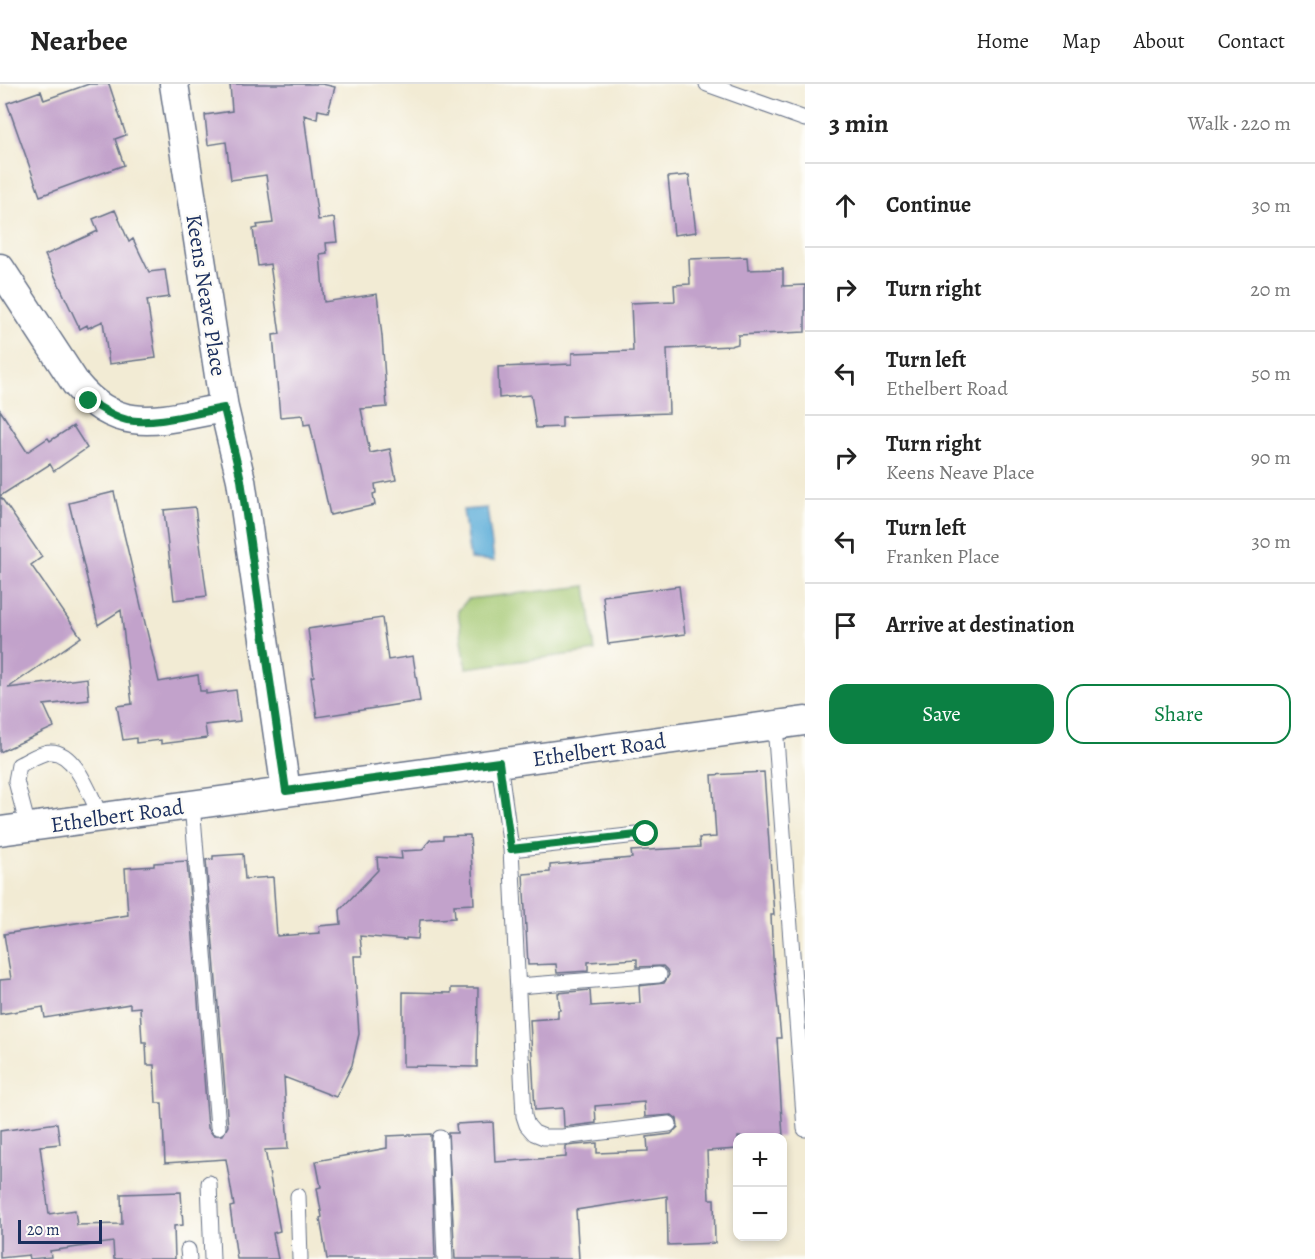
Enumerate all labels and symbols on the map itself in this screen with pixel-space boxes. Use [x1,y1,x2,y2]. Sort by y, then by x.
street label: Keens Neave Place [178,212,234,378]
route end [75,387,101,413]
street label: Ethelbert Road [531,726,668,774]
street label: Ethelbert Road [49,792,186,840]
route start [632,820,658,846]
scale bar [18,1217,102,1244]

